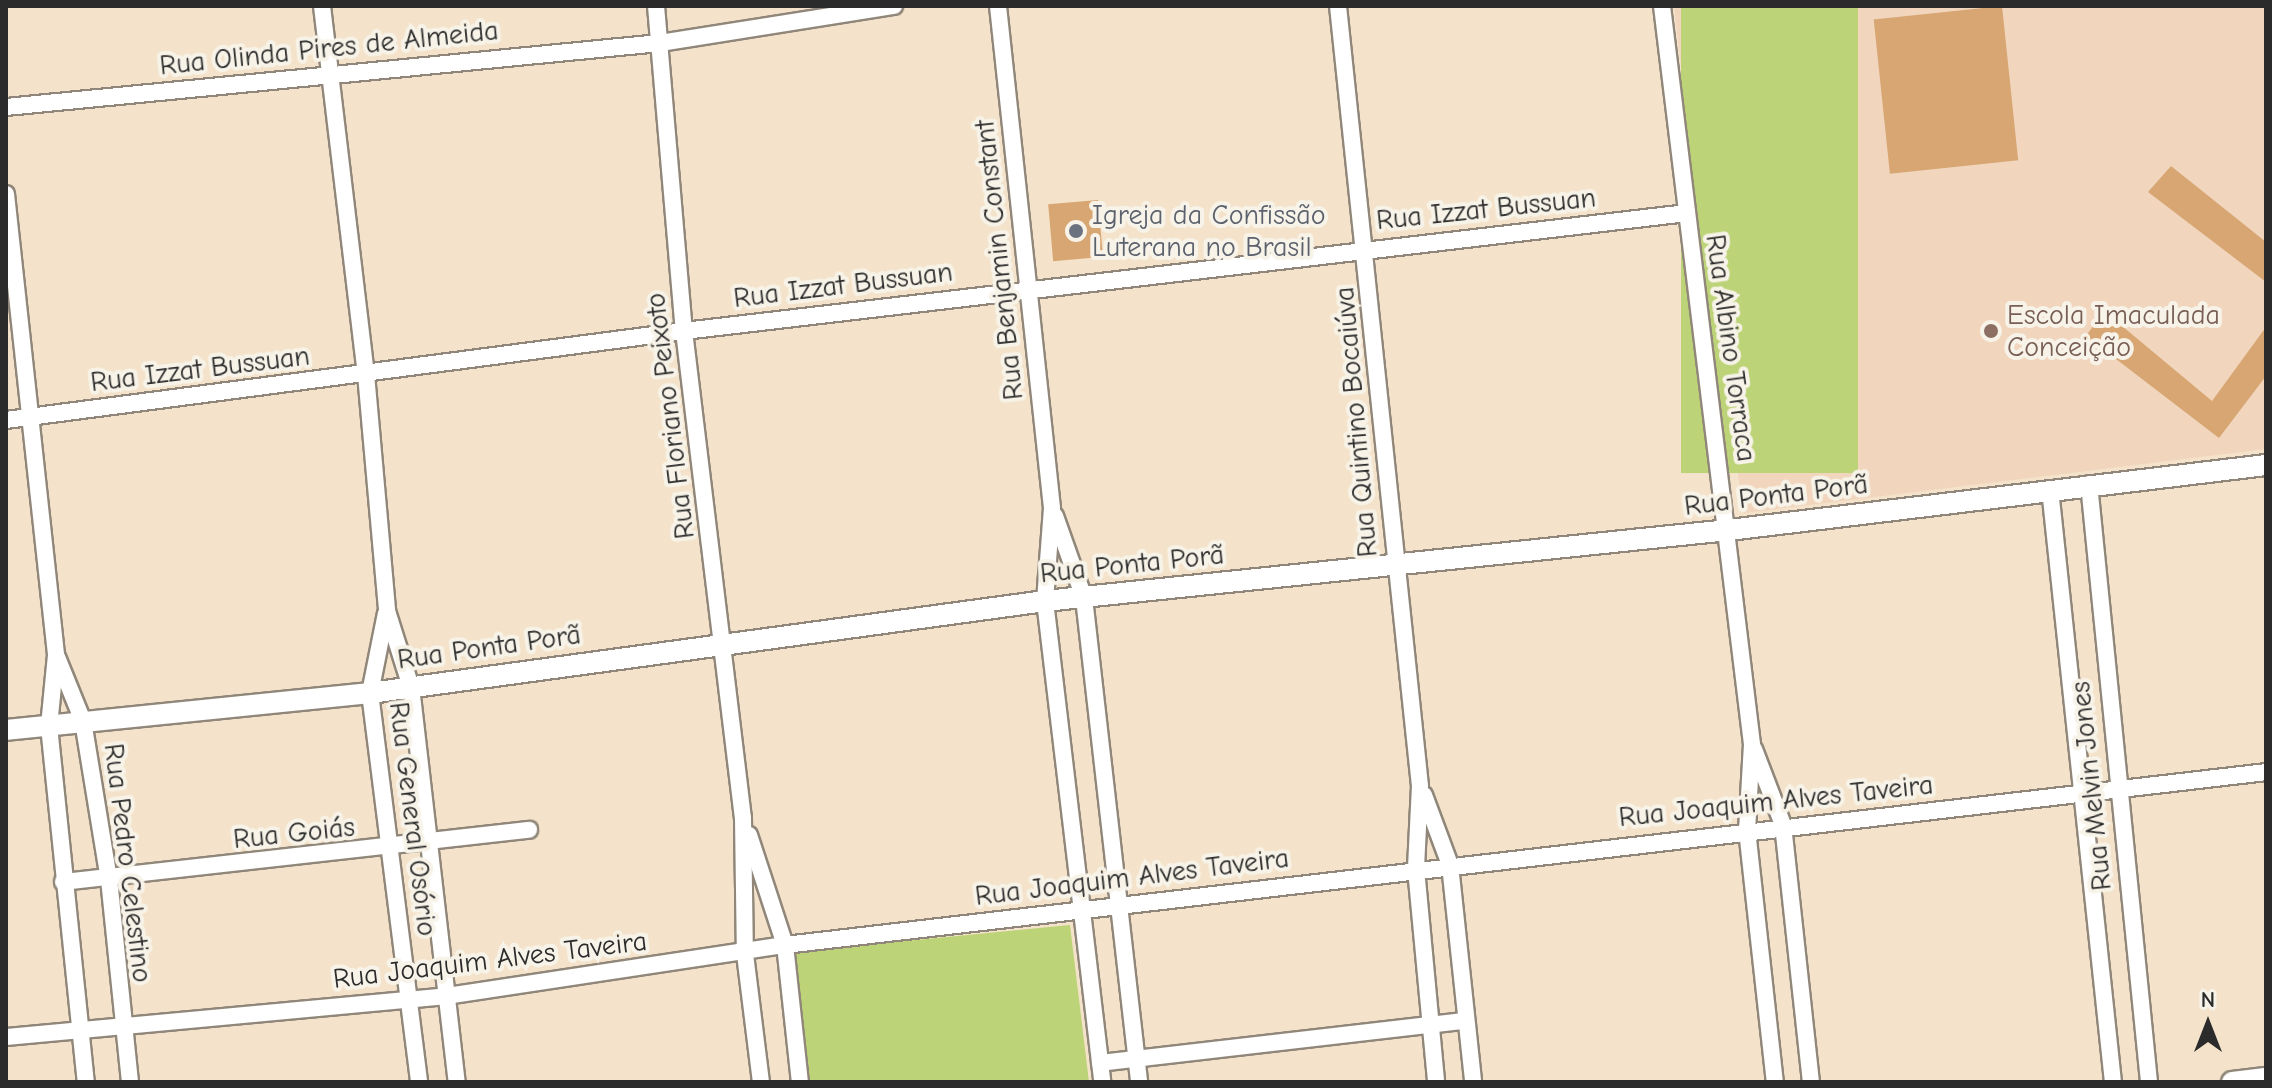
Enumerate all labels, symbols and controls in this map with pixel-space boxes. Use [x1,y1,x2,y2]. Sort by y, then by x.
street label: Rua Olinda Pires de Almeida [158,13,500,83]
street label: Rua Benjamin Constant [968,118,1030,402]
street label: Rua Izzat Bussuan [1375,181,1597,237]
place label: Igreja da Confissão Luterana no Brasil [1092,198,1326,264]
marker: Igreja da Confissão Luterana no Brasil [1067,222,1085,240]
street label: Rua Albino Torraca [1698,232,1764,464]
street label: Rua Izzat Bussuan [732,255,954,315]
street label: Rua Quintino Bocaiúva [1327,285,1385,559]
street label: Rua Floriano Peixoto [638,291,702,541]
place label: Escola Imaculada Conceição [2007,298,2220,364]
marker: Escola Imaculada Conceição [1982,322,2000,340]
street label: Rua Izzat Bussuan [89,339,311,399]
street label: Rua Ponta Porã [1682,467,1870,523]
street label: Rua Ponta Porã [1038,538,1226,590]
street label: Rua Ponta Porã [395,618,583,676]
street label: Rua Melvin Jones [2063,680,2119,892]
street label: Rua General Osório [382,700,444,938]
street label: Rua Pedro Celestino [97,742,159,984]
street label: Rua Joaquim Alves Taveira [1617,768,1935,834]
street label: Rua Goiás [232,810,356,856]
street label: Rua Joaquim Alves Taveira [973,841,1291,913]
street label: Rua Joaquim Alves Taveira [331,924,649,996]
north arrow [2168,984,2248,1064]
text: N [2201,987,2215,1013]

